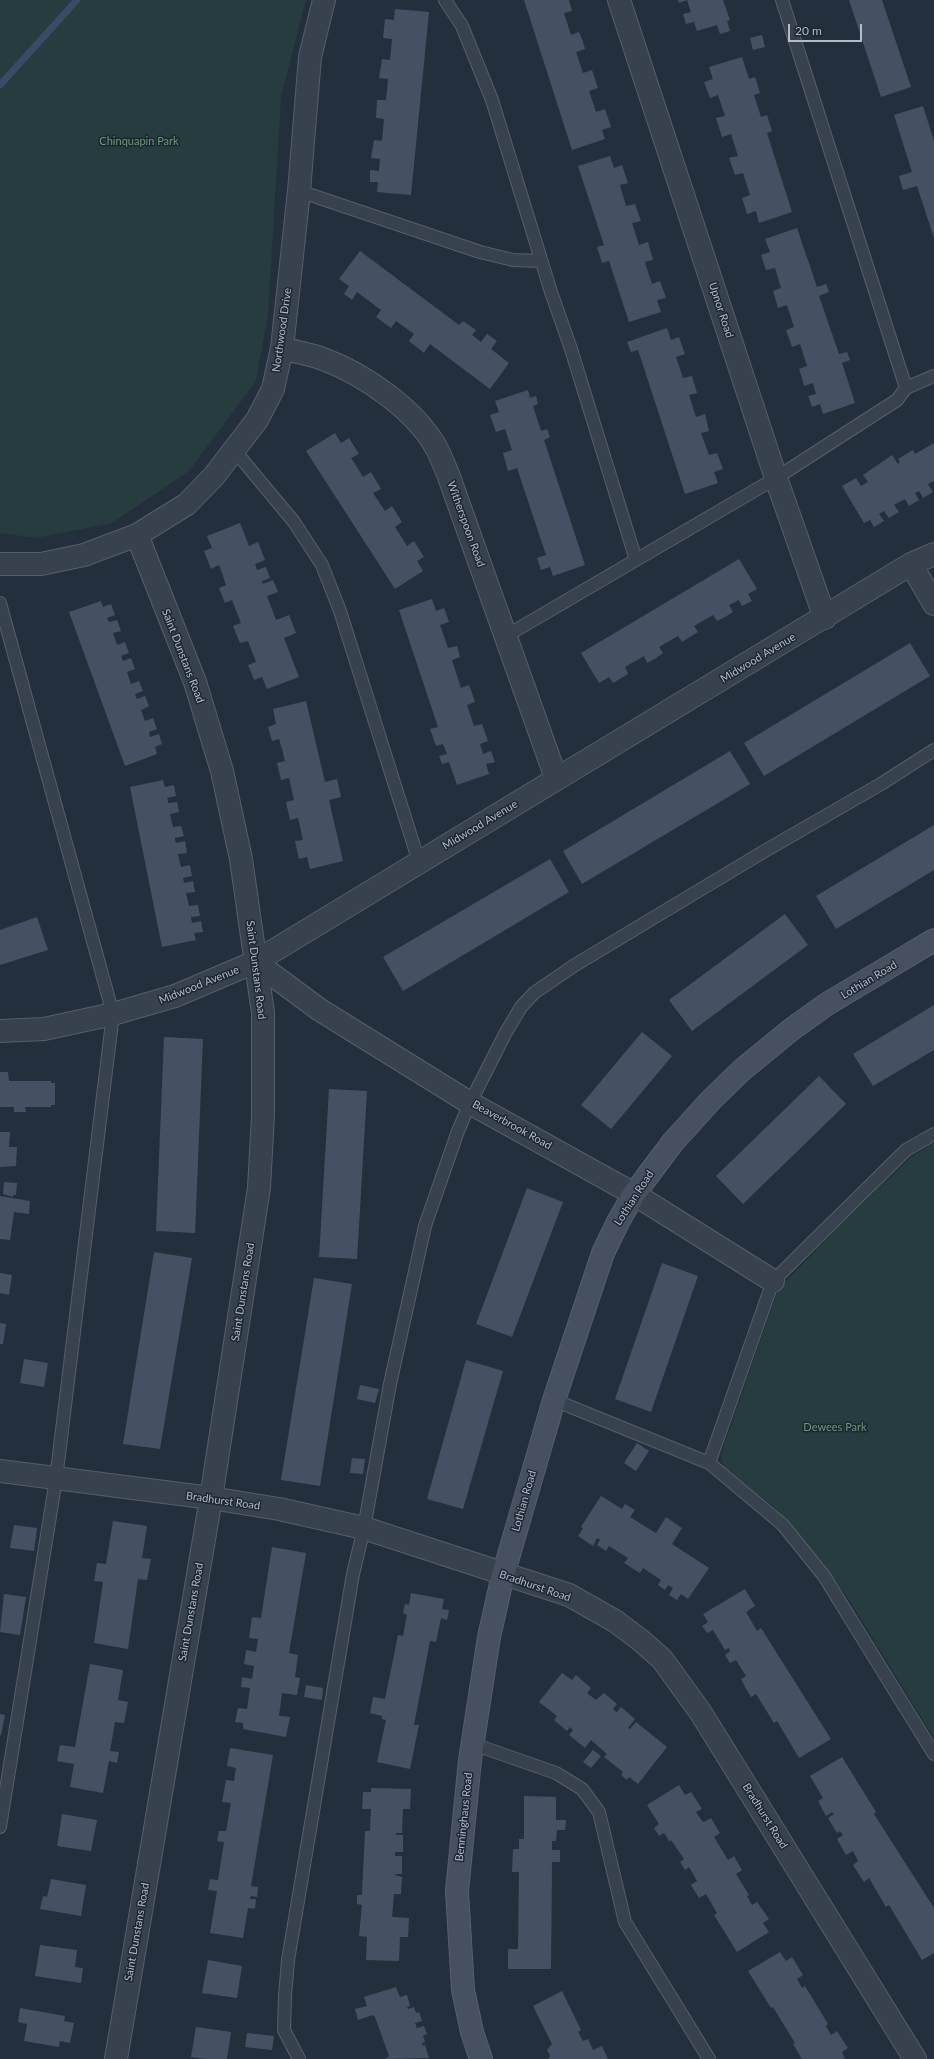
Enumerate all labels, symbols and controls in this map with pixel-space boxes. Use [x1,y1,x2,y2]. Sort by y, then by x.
scale bar [790,16,864,42]
text: 20 m [795,23,822,38]
park label: Chinquapin Park [99,134,179,148]
street label: Upnor Road [706,281,736,339]
street label: Northwood Drive [270,287,294,373]
street label: Witherspoon Road [444,479,488,569]
street label: Saint Dunstans Road [159,607,207,705]
street label: Midwood Avenue [718,630,798,686]
street label: Midwood Avenue [440,797,520,853]
street label: Saint Dunstans Road [243,920,269,1020]
street label: Lothian Road [839,958,899,1002]
street label: Midwood Avenue [157,963,241,1007]
street label: Beaverbrook Road [470,1098,554,1152]
street label: Lothian Road [611,1168,657,1228]
street label: Saint Dunstans Road [229,1242,257,1342]
park label: Dewees Park [803,1420,867,1434]
street label: Lothian Road [509,1469,539,1533]
street label: Bradhurst Road [185,1489,261,1513]
street label: Saint Dunstans Road [176,1562,206,1662]
street label: Bradhurst Road [498,1568,572,1604]
street label: Benninghaus Road [453,1772,475,1862]
street label: Bradhurst Road [740,1781,790,1851]
street label: Saint Dunstans Road [122,1882,152,1982]

